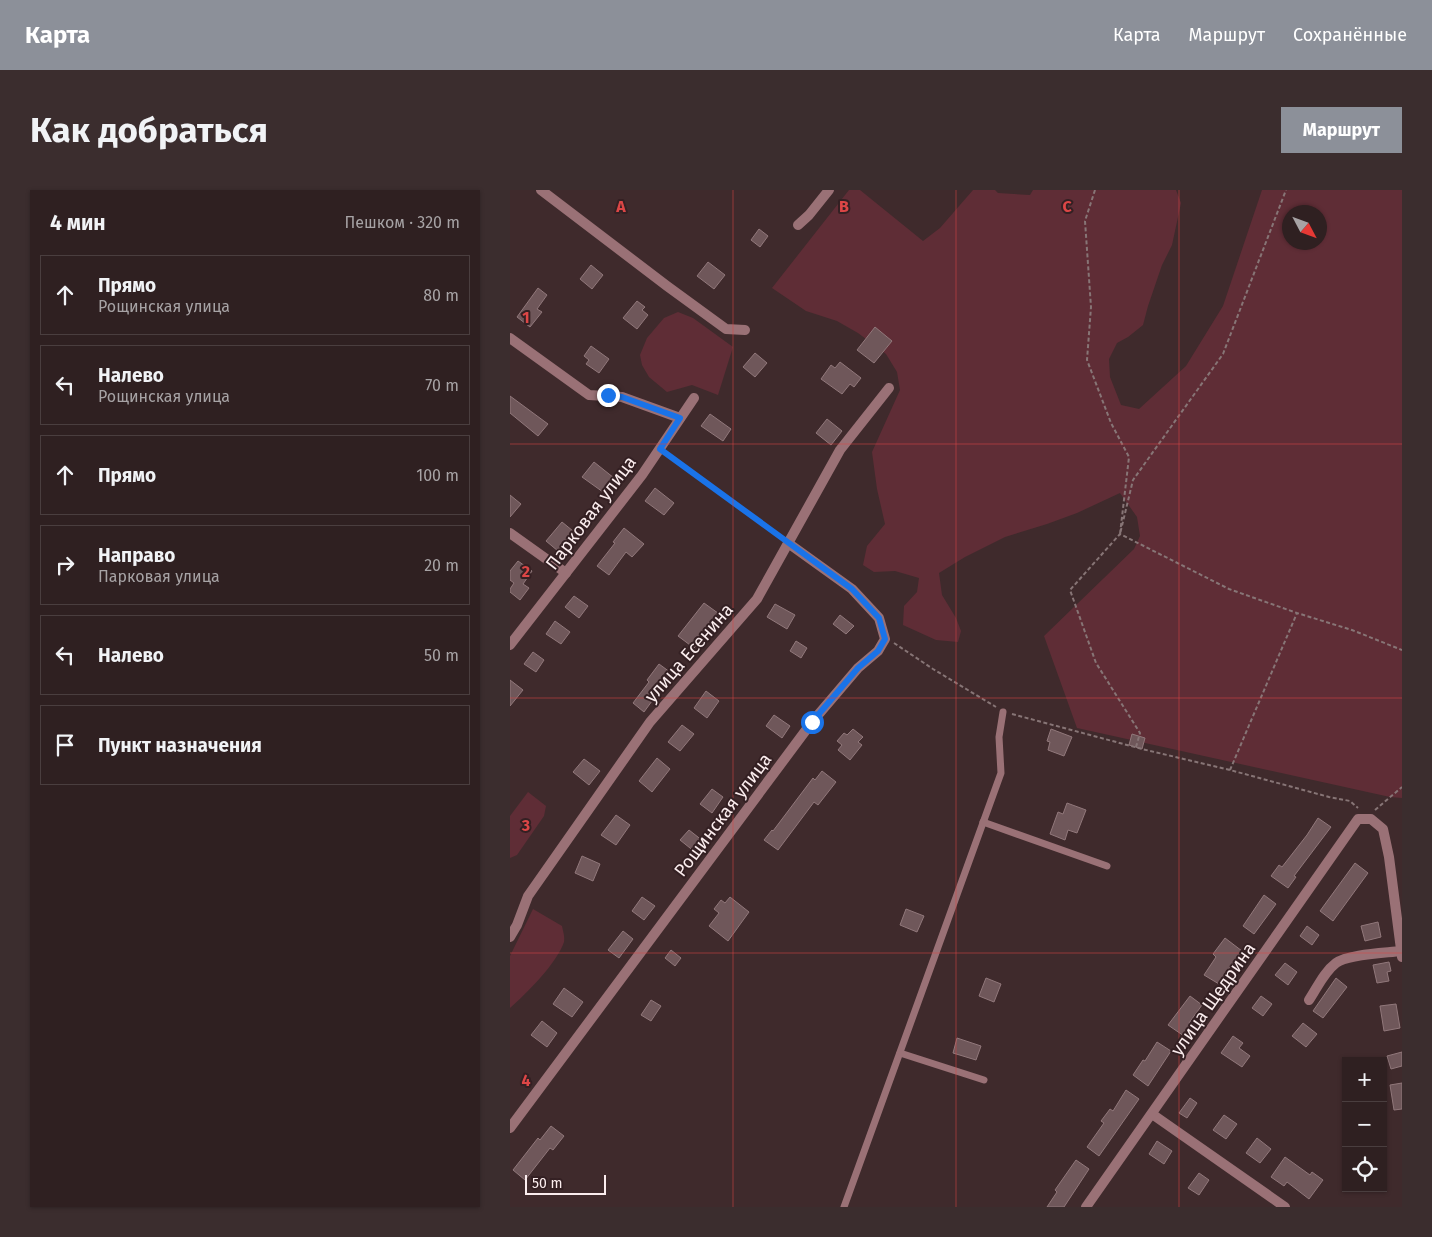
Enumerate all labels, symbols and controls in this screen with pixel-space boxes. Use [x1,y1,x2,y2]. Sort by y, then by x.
text: Карта [25,21,90,49]
text: Карта [1113,24,1161,46]
text: Маршрут [1189,24,1265,46]
text: Сохранённые [1293,24,1407,46]
button: Маршрут [1281,107,1402,153]
text: Как добраться [30,109,268,151]
text: A [615,197,626,216]
text: B [839,197,849,216]
text: C [1062,197,1072,216]
north arrow [1282,205,1327,250]
text: 4 мин [50,210,106,236]
text: Пешком · 320 m [345,213,460,232]
text: Прямо [98,274,156,297]
icon: ahead [51,281,79,309]
text: 80 m [423,286,459,305]
text: Рощинская улица [98,297,230,316]
text: 1 [522,308,530,327]
text: Налево [98,364,164,387]
icon: left [51,371,79,399]
text: 70 m [425,376,459,395]
route end [597,384,620,407]
text: Рощинская улица [98,387,230,406]
street label: Парковая улица [541,452,641,574]
icon: ahead [51,461,79,489]
text: Прямо [98,464,156,487]
text: 100 m [416,466,459,485]
text: Направо [98,544,175,567]
icon: right [51,551,79,579]
text: 20 m [424,556,459,575]
text: 2 [522,562,530,581]
text: Парковая улица [98,567,220,586]
street label: улица Есенина [640,599,738,707]
icon: left [51,641,79,669]
text: Налево [98,644,164,667]
text: 50 m [424,646,459,665]
route start [801,711,824,734]
icon: arrive [51,731,79,759]
text: Пункт назначения [98,734,262,757]
street label: Рощинская улица [670,749,776,881]
text: 3 [521,816,530,835]
street label: улица Щедрина [1166,938,1260,1060]
map controls [1342,1057,1387,1192]
button: + [1342,1057,1387,1102]
text: 4 [521,1071,531,1090]
button: − [1342,1102,1387,1147]
button: locate [1342,1147,1387,1192]
scale bar [525,1172,606,1195]
text: 50 m [532,1175,563,1192]

